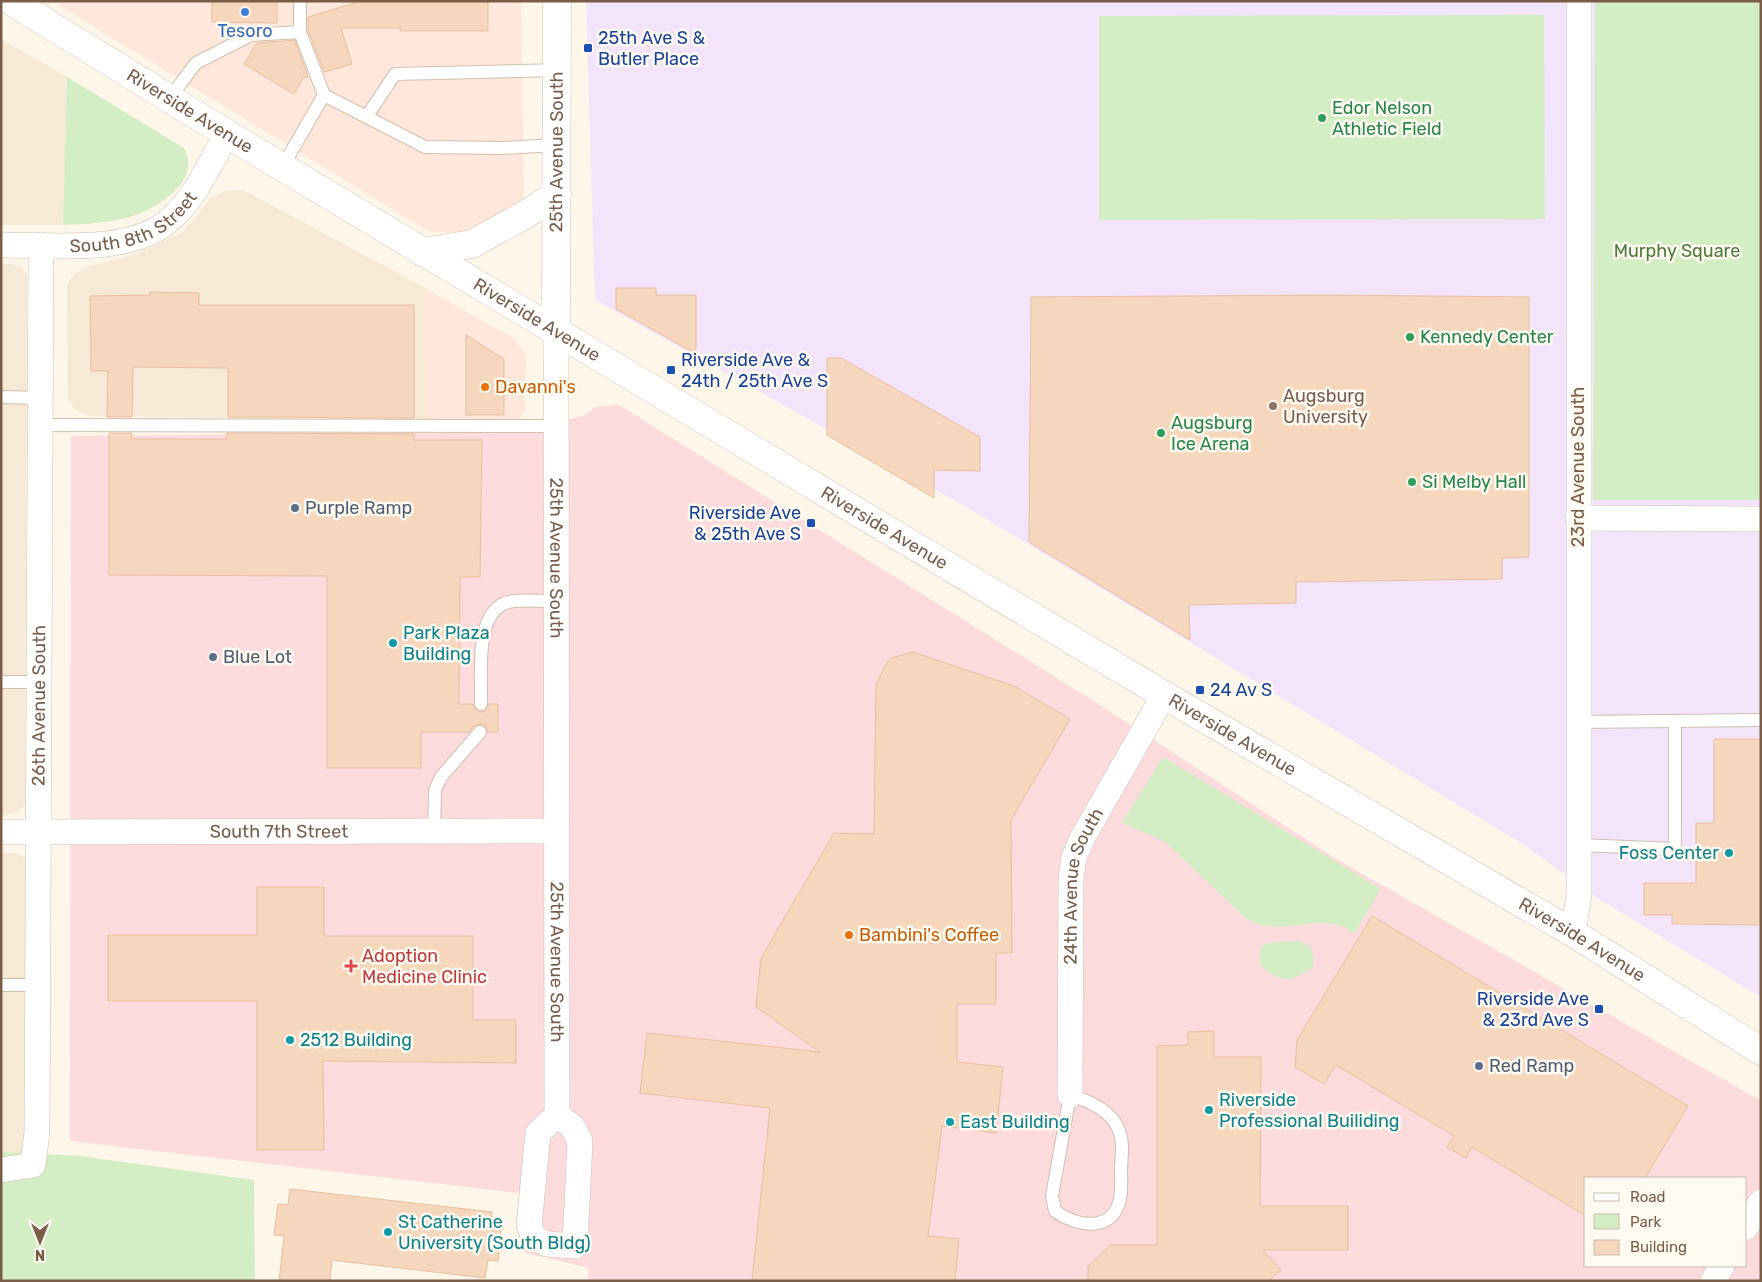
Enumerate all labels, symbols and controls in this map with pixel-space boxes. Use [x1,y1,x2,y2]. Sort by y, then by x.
marker: Tesoro [239,6,251,18]
place label: Tesoro [217,20,273,42]
place label: 25th Ave S & Butler Place [598,27,705,70]
marker: 25th Ave S & Butler Place [582,42,594,54]
street label: Riverside Avenue [123,64,257,158]
street label: 25th Avenue South [545,71,568,233]
place label: Edor Nelson Athletic Field [1332,97,1442,140]
marker: Edor Nelson Athletic Field [1316,112,1328,124]
street label: South 8th Street [69,187,202,257]
park label: Murphy Square [1614,240,1740,262]
street label: Riverside Avenue [469,273,604,366]
place label: Kennedy Center [1420,326,1554,348]
marker: Kennedy Center [1404,331,1416,343]
place label: Riverside Ave & 24th / 25th Ave S [681,349,828,392]
marker: Riverside Ave & 24th / 25th Ave S [665,364,677,376]
place label: Davanni's [495,376,576,398]
marker: Davanni's [479,381,491,393]
place label: Augsburg University [1283,385,1368,428]
street label: 23rd Avenue South [1567,387,1589,547]
marker: Augsburg University [1267,400,1279,412]
place label: Augsburg Ice Arena [1171,412,1253,455]
marker: Augsburg Ice Arena [1155,427,1167,439]
place label: Si Melby Hall [1422,471,1526,493]
marker: Si Melby Hall [1406,476,1418,488]
street label: 25th Avenue South [545,477,567,639]
street label: Riverside Avenue [817,481,952,574]
place label: Purple Ramp [305,497,412,519]
marker: Purple Ramp [289,502,301,514]
place label: Riverside Ave & 25th Ave S [689,502,801,545]
marker: Riverside Ave & 25th Ave S [805,517,817,529]
place label: Park Plaza Building [403,622,490,665]
street label: 26th Avenue South [28,625,50,786]
marker: Park Plaza Building [387,637,399,649]
place label: Blue Lot [223,646,292,668]
marker: Blue Lot [207,651,219,663]
place label: 24 Av S [1210,679,1272,701]
marker: 24 Av S [1194,684,1206,696]
street label: Riverside Avenue [1165,689,1300,781]
street label: 24th Avenue South [1060,804,1108,965]
street label: South 7th Street [210,820,348,843]
place label: Foss Center [1619,842,1719,864]
marker: Foss Center [1723,847,1735,859]
street label: 25th Avenue South [546,881,568,1043]
street label: Riverside Avenue [1515,893,1649,986]
place label: Bambini's Coffee [859,924,999,946]
marker: Bambini's Coffee [843,929,855,941]
place label: Adoption Medicine Clinic [362,945,487,988]
marker: Adoption Medicine Clinic [344,959,358,973]
place label: Riverside Ave & 23rd Ave S [1477,988,1589,1031]
marker: Riverside Ave & 23rd Ave S [1593,1003,1605,1015]
place label: 2512 Building [300,1029,412,1051]
marker: 2512 Building [284,1034,296,1046]
place label: Red Ramp [1489,1055,1574,1077]
marker: Red Ramp [1473,1060,1485,1072]
place label: Riverside Professional Builiding [1219,1089,1400,1132]
marker: Riverside Professional Builiding [1203,1104,1215,1116]
place label: East Building [960,1111,1070,1133]
marker: East Building [944,1116,956,1128]
legend [1584,1177,1747,1267]
text: Road [1630,1188,1666,1206]
place label: St Catherine University (South Bldg) [398,1211,591,1254]
text: Park [1630,1213,1661,1231]
north arrow [15,1217,65,1267]
marker: St Catherine University (South Bldg) [382,1226,394,1238]
text: Building [1630,1238,1687,1256]
text: N [35,1246,45,1263]

